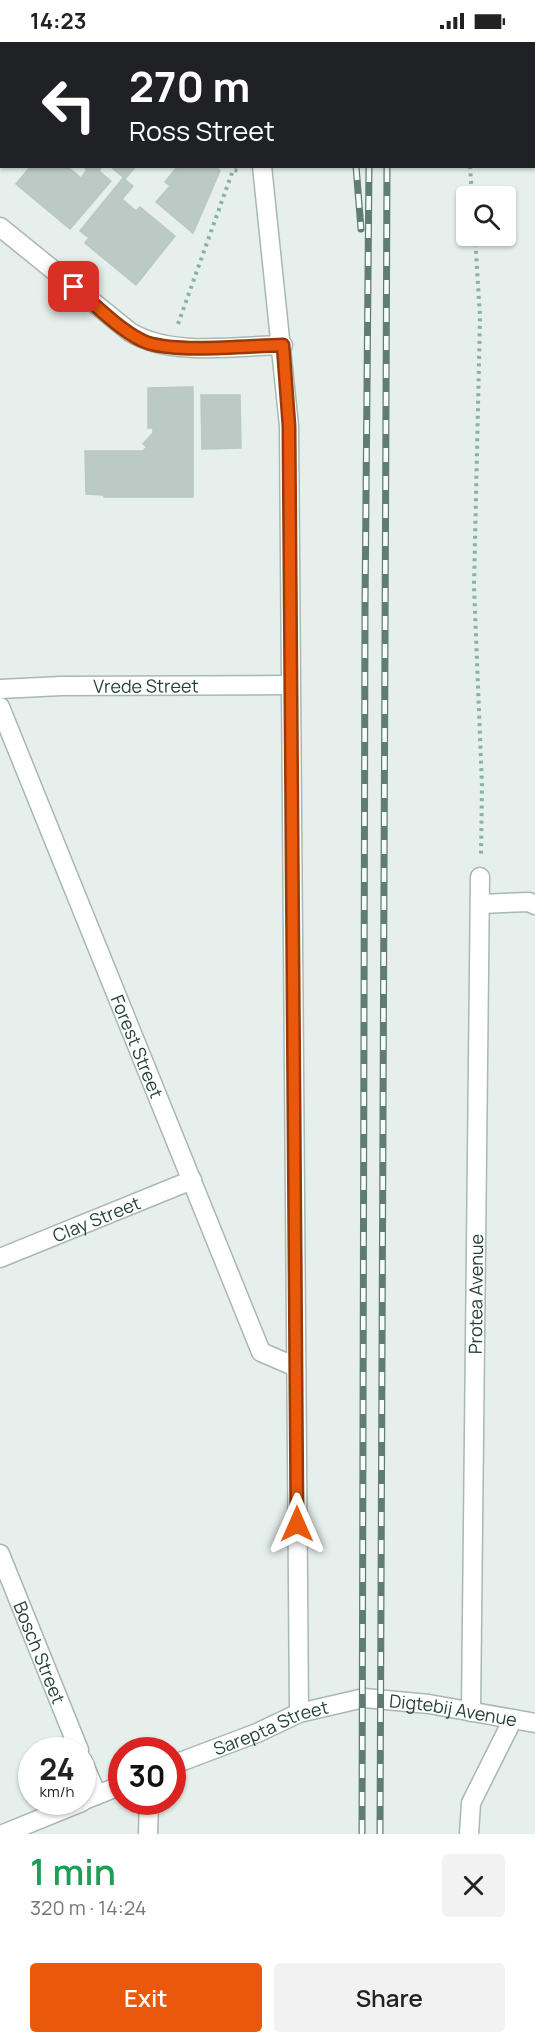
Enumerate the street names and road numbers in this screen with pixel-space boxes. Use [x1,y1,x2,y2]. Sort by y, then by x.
street label: Vrede Street [93,673,199,698]
street label: Forest Street [106,991,169,1102]
street label: Clay Street [49,1190,144,1247]
street label: Protea Avenue [463,1234,488,1354]
street label: Bosch Street [8,1598,71,1707]
street label: Digtebij Avenue [388,1688,519,1732]
street label: Sarepta Street [210,1695,331,1760]

